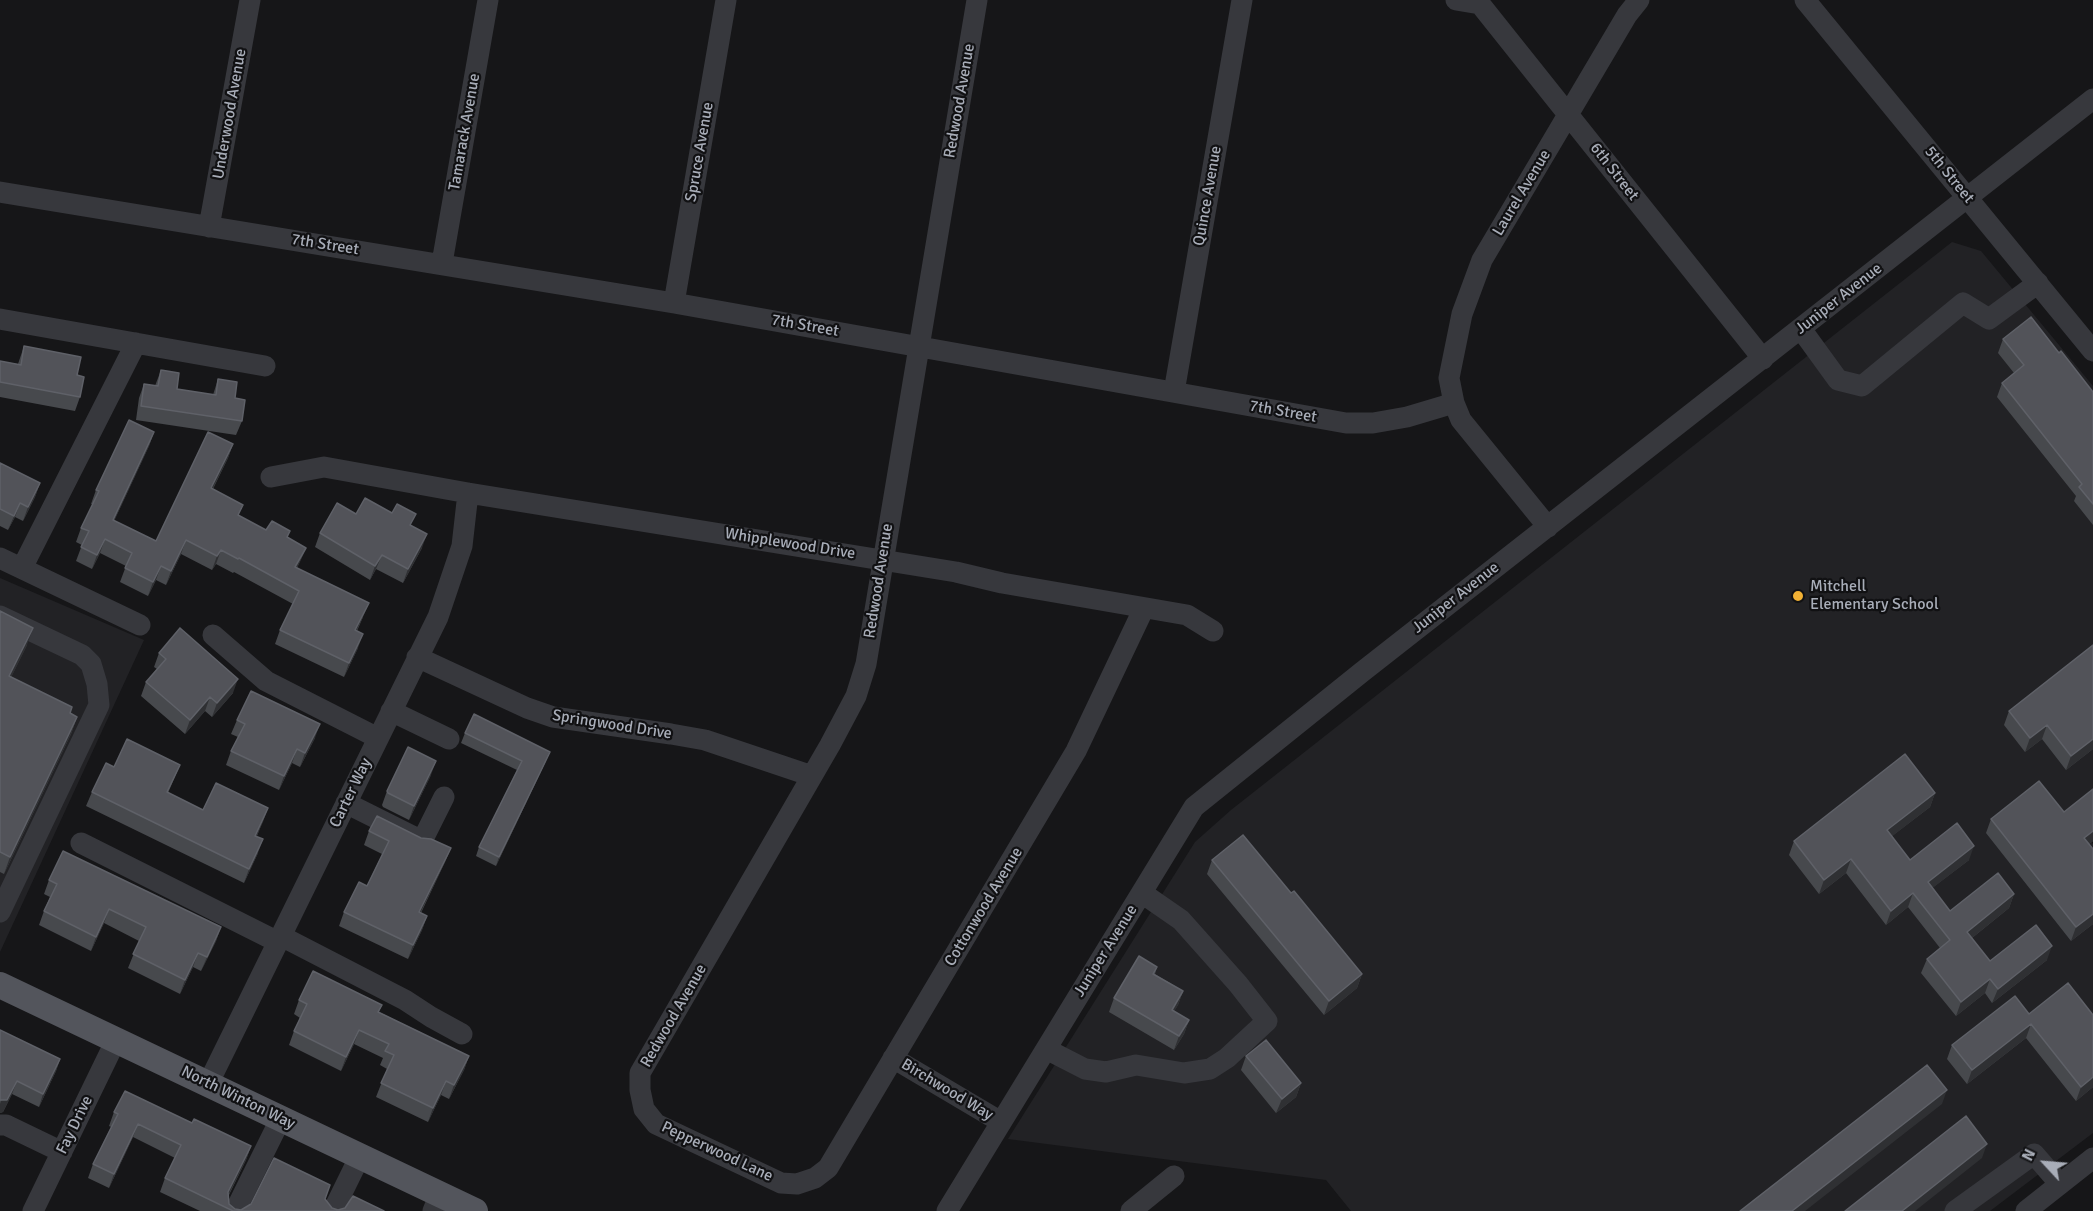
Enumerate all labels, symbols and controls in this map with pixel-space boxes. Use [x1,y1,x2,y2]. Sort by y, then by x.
street label: Redwood Avenue [940,42,980,160]
street label: Underwood Avenue [209,47,251,181]
street label: Tamarack Avenue [445,72,485,192]
street label: Spruce Avenue [682,101,718,203]
street label: 6th Street [1585,139,1643,205]
street label: 5th Street [1920,142,1978,208]
street label: Quince Avenue [1190,144,1226,248]
street label: Laurel Avenue [1489,147,1555,239]
street label: 7th Street [290,230,360,260]
street label: Juniper Avenue [1792,259,1886,339]
street label: 7th Street [770,311,840,341]
street label: 7th Street [1248,397,1318,427]
street label: Redwood Avenue [860,522,898,640]
street label: Whipplewood Drive [723,524,857,564]
street label: Juniper Avenue [1409,558,1503,638]
place label: Mitchell Elementary School [1810,577,1939,615]
marker: Mitchell Elementary School [1791,589,1805,603]
street label: Springwood Drive [551,706,673,744]
street label: Carter Way [326,755,376,831]
street label: Cottonwood Avenue [941,844,1027,970]
street label: Juniper Avenue [1070,901,1142,1001]
street label: Redwood Avenue [637,961,711,1071]
street label: Birchwood Way [897,1055,997,1125]
street label: North Winton Way [178,1062,298,1134]
street label: Fay Drive [53,1093,97,1157]
street label: Pepperwood Lane [658,1118,776,1186]
north arrow [2015,1133,2075,1193]
text: N [2017,1146,2040,1165]

